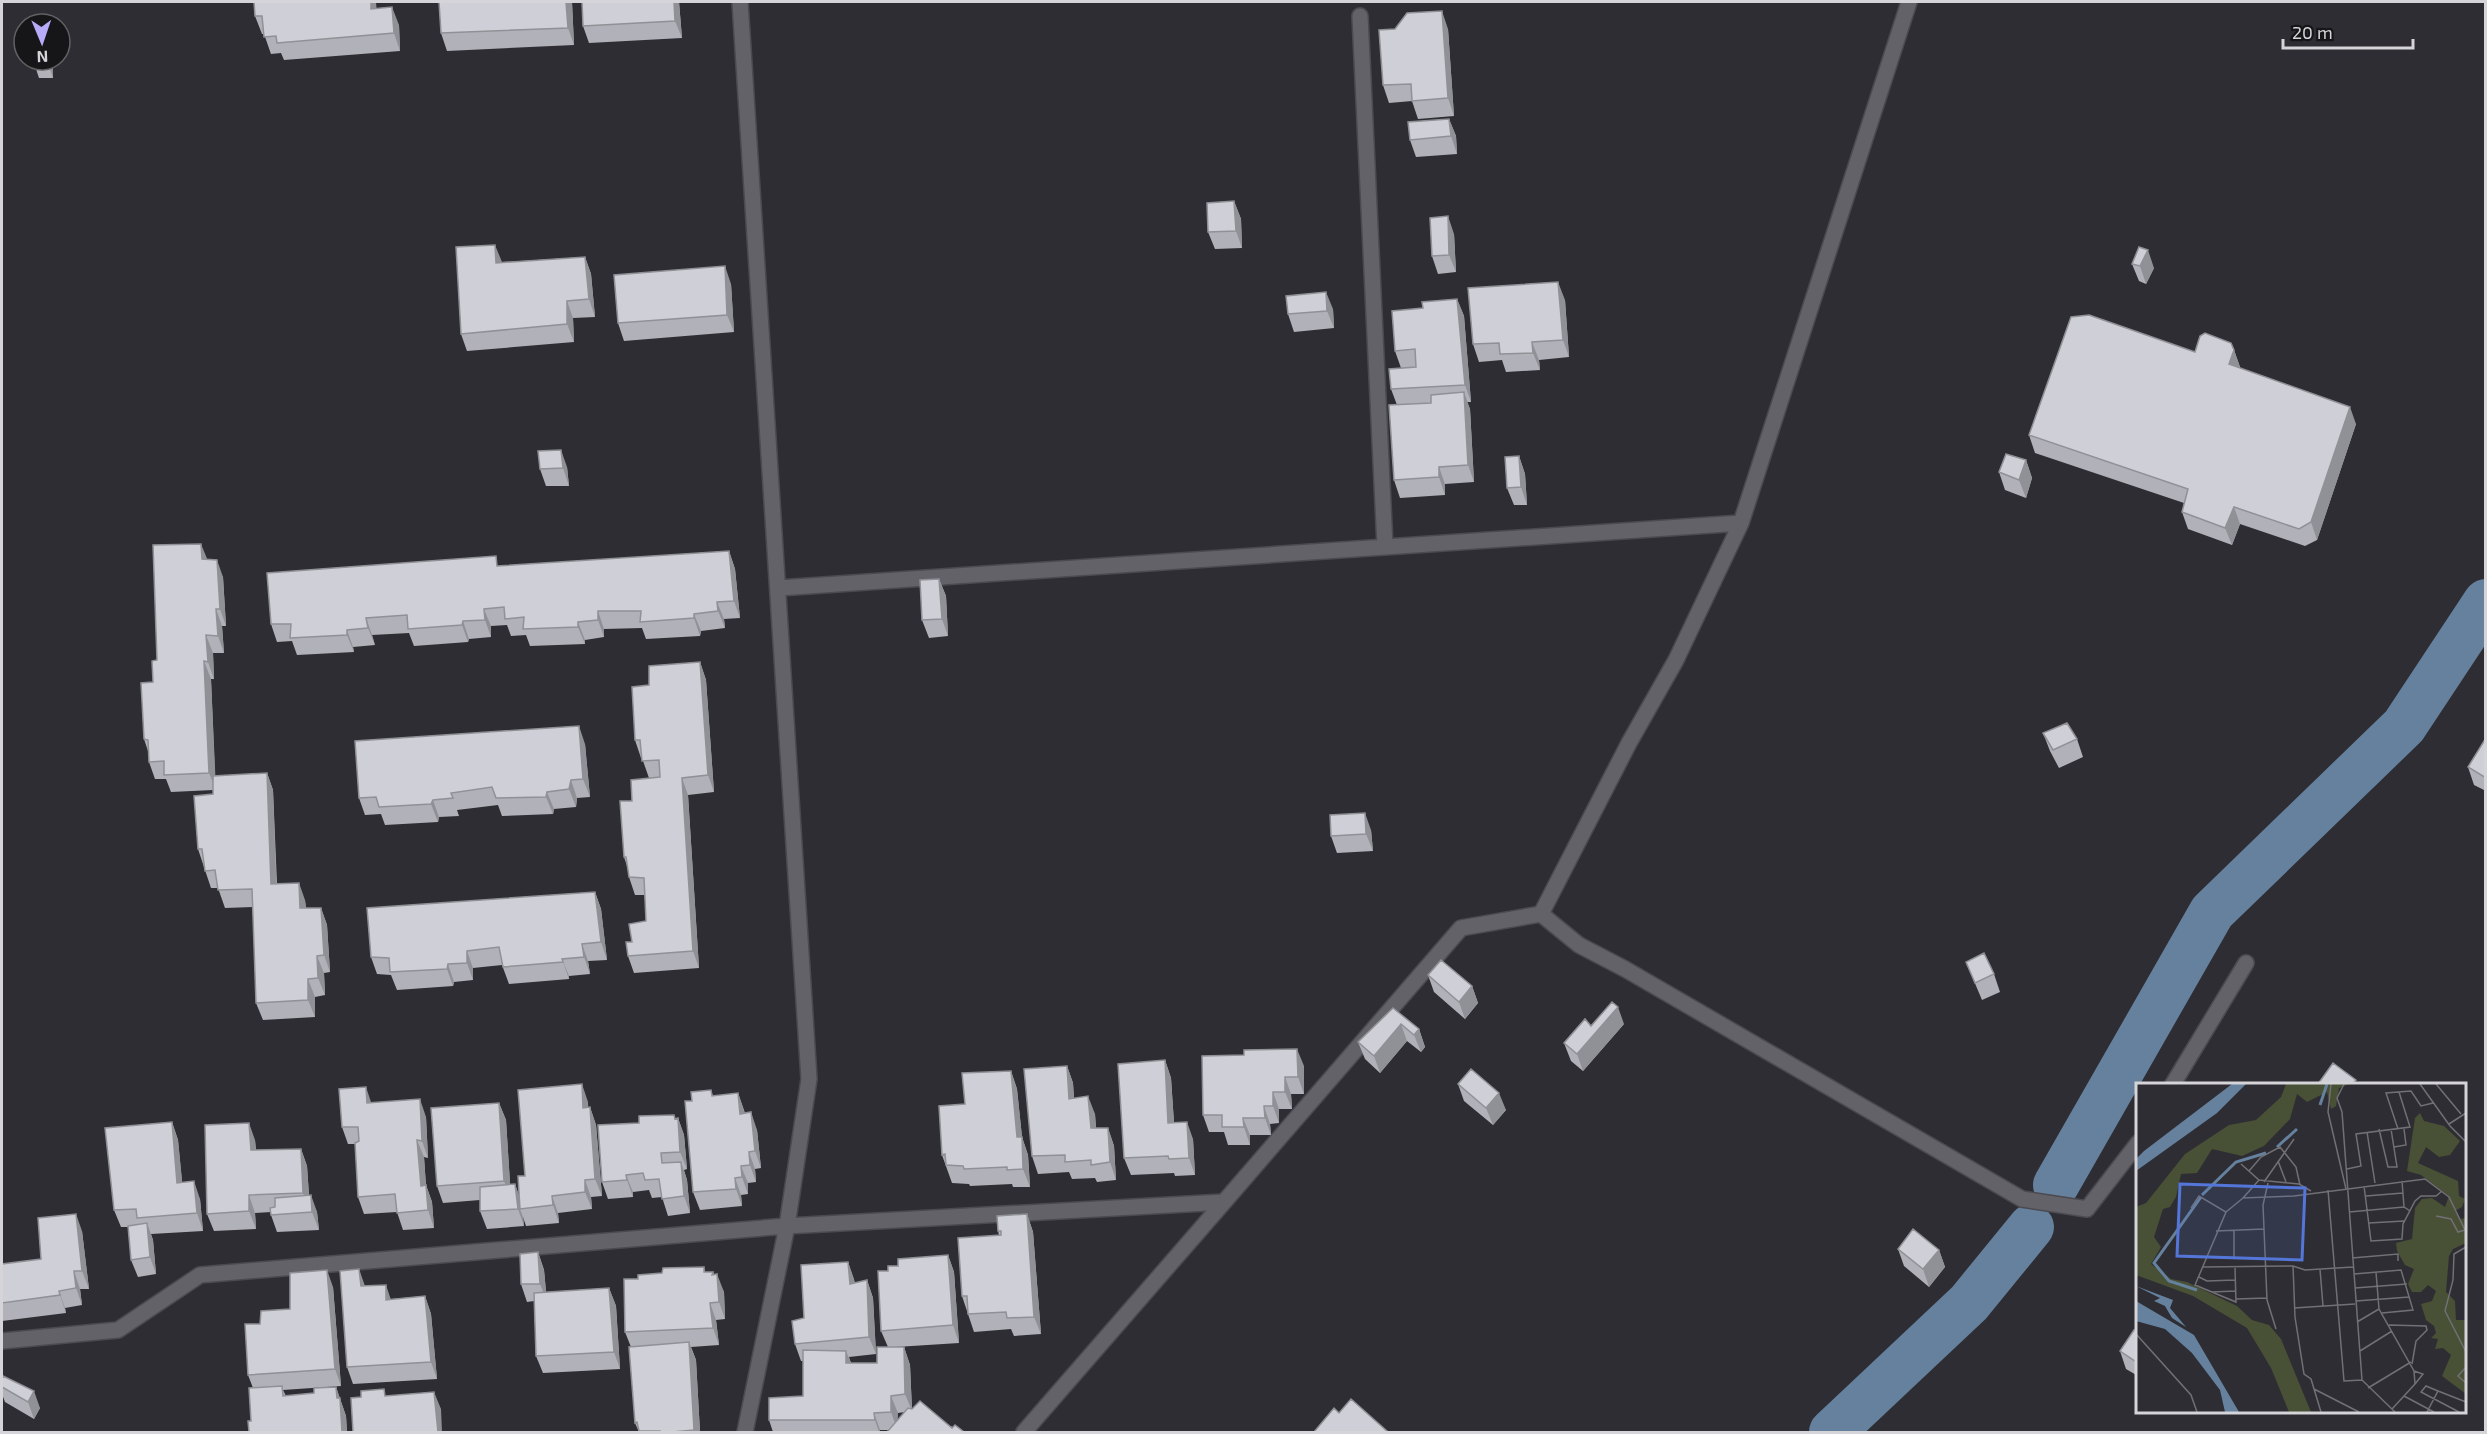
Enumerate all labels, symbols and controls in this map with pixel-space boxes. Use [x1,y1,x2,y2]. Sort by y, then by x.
north arrow [12,12,72,72]
scale bar [2283,12,2414,50]
text: 20 m [2292,21,2333,43]
text: N [36,48,49,67]
inset map [2136,1083,2466,1413]

